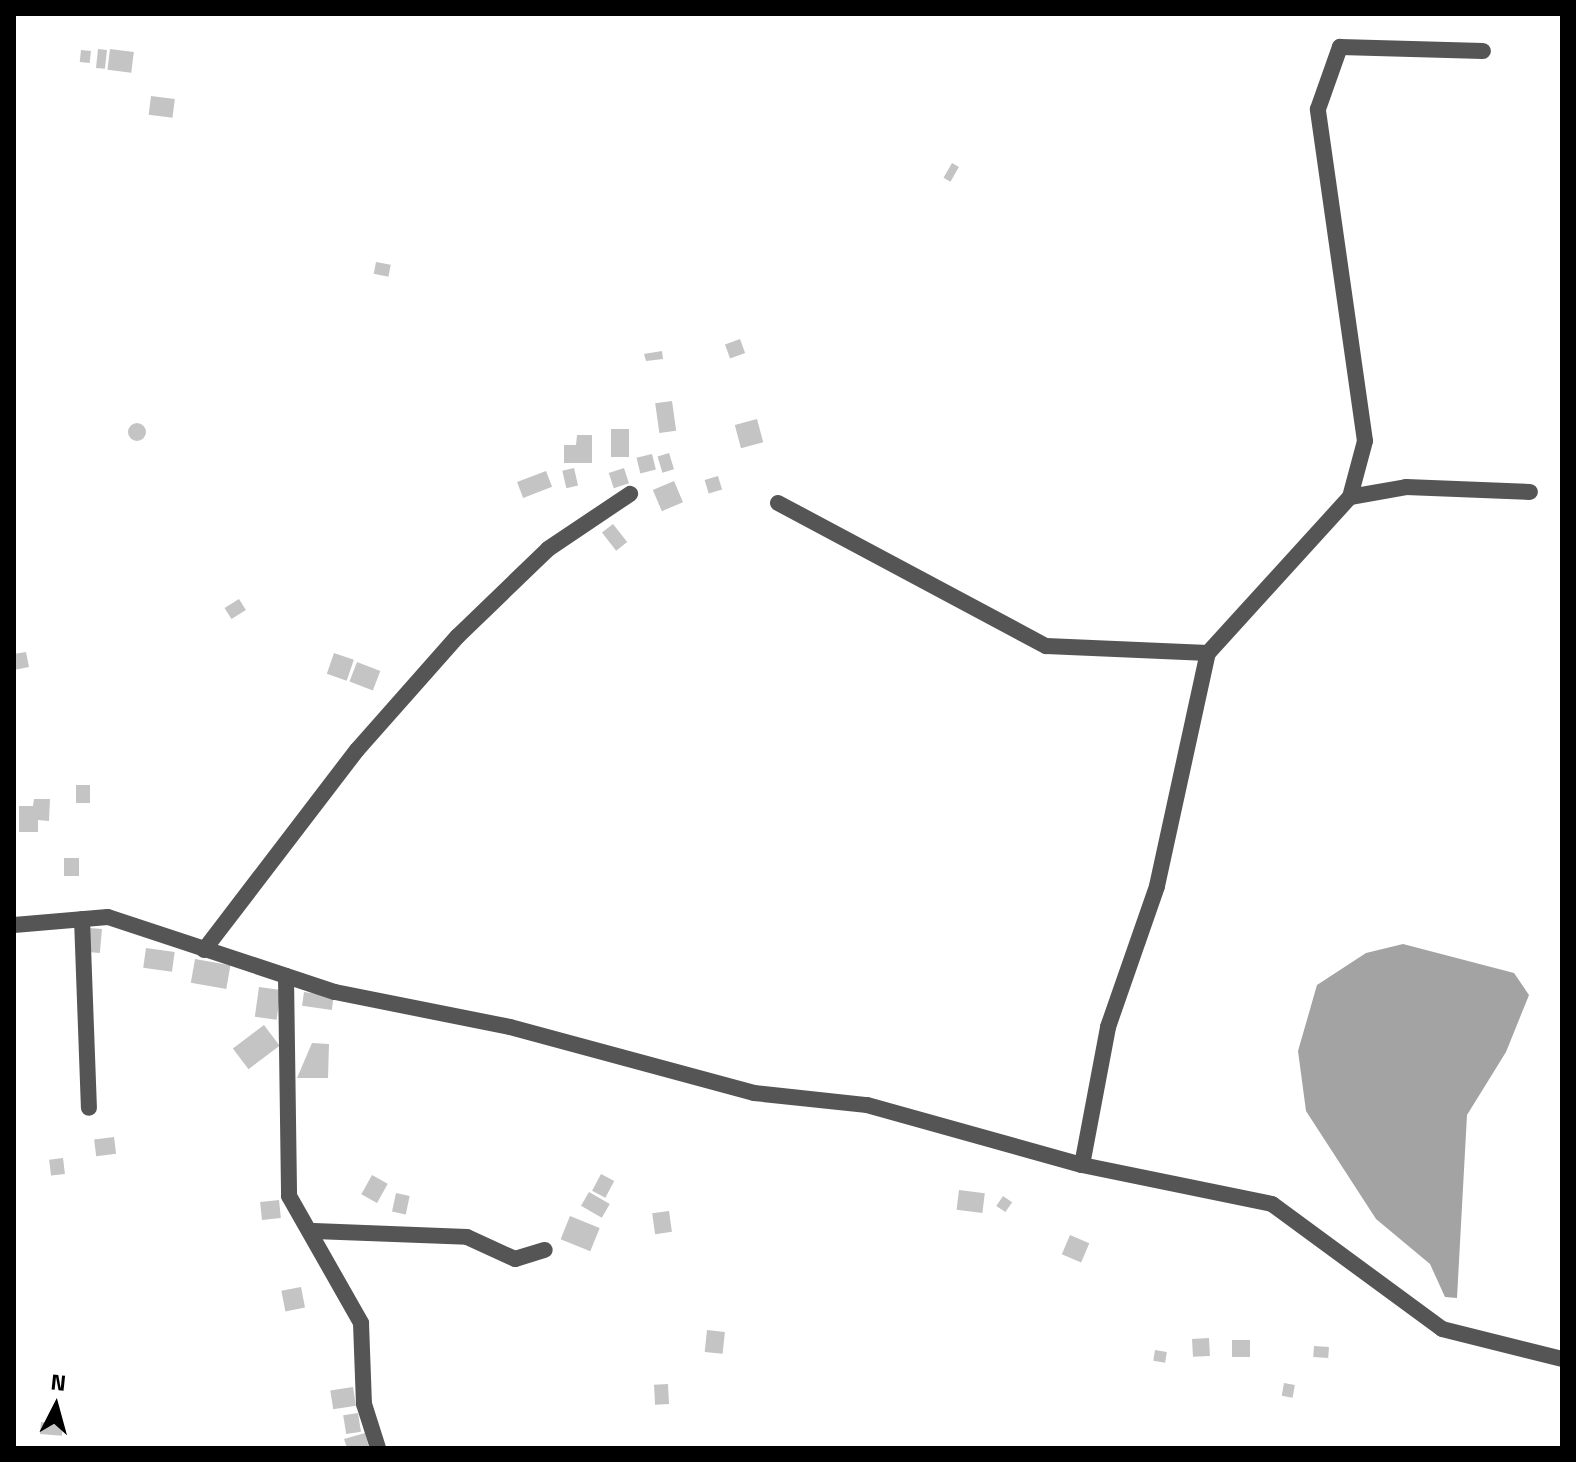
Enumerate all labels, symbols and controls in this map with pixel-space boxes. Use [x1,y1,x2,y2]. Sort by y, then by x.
text: N [49,1364,68,1400]
north arrow [16,1366,96,1446]

